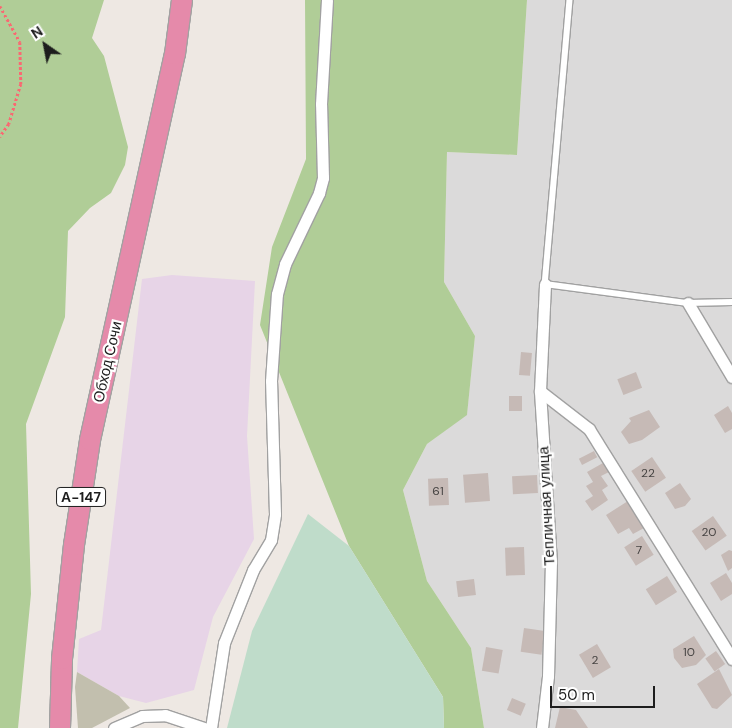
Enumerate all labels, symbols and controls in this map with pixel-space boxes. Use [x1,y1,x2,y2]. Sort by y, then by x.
north arrow [20,20,70,70]
text: N [28,22,46,43]
street label: Обход Сочи [90,320,126,404]
street label: Тепличная улица [535,446,559,566]
house number: 22 [641,467,655,481]
house number: 61 [432,485,444,499]
road number: А-147 [56,486,106,508]
house number: 20 [702,526,716,540]
house number: 7 [636,544,642,558]
house number: 10 [683,646,695,660]
house number: 2 [592,654,598,668]
scale bar [552,676,657,708]
text: 50 m [558,685,595,705]

